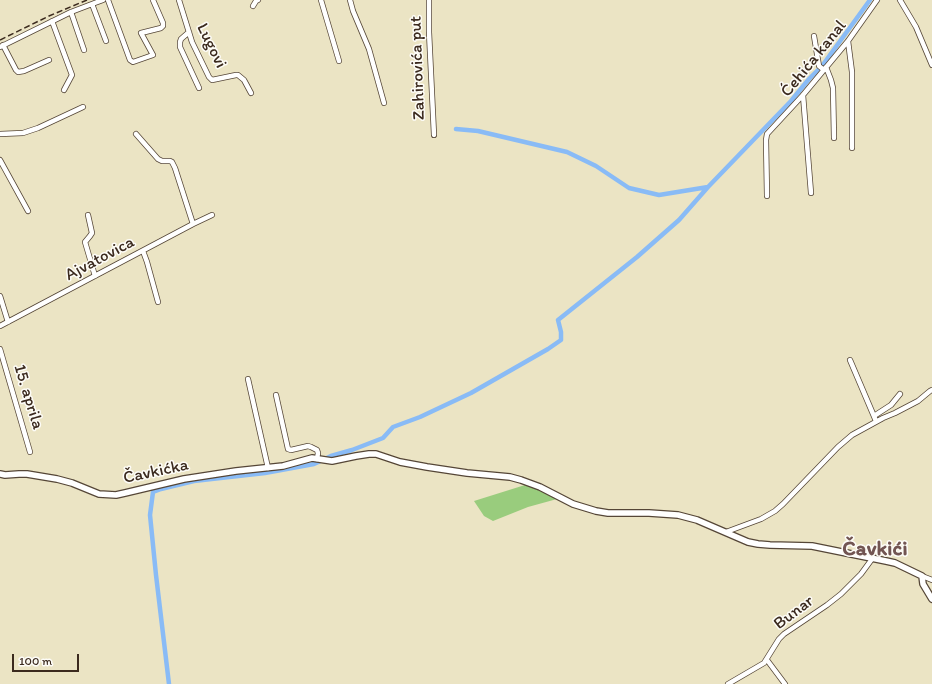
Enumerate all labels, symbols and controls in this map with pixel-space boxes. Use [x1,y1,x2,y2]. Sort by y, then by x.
street label: Zahirovića put [406,16,430,120]
street label: Ćehića kanal [777,16,851,102]
street label: Lugovi [191,20,231,72]
street label: Ajvatovica [62,232,138,286]
street label: 15. aprila [8,362,48,432]
street label: Čavkićka [122,455,190,489]
district label: Čavkići [842,537,908,563]
street label: Bunar [770,591,818,635]
scale bar [14,646,81,672]
text: 100 m [19,654,52,668]

